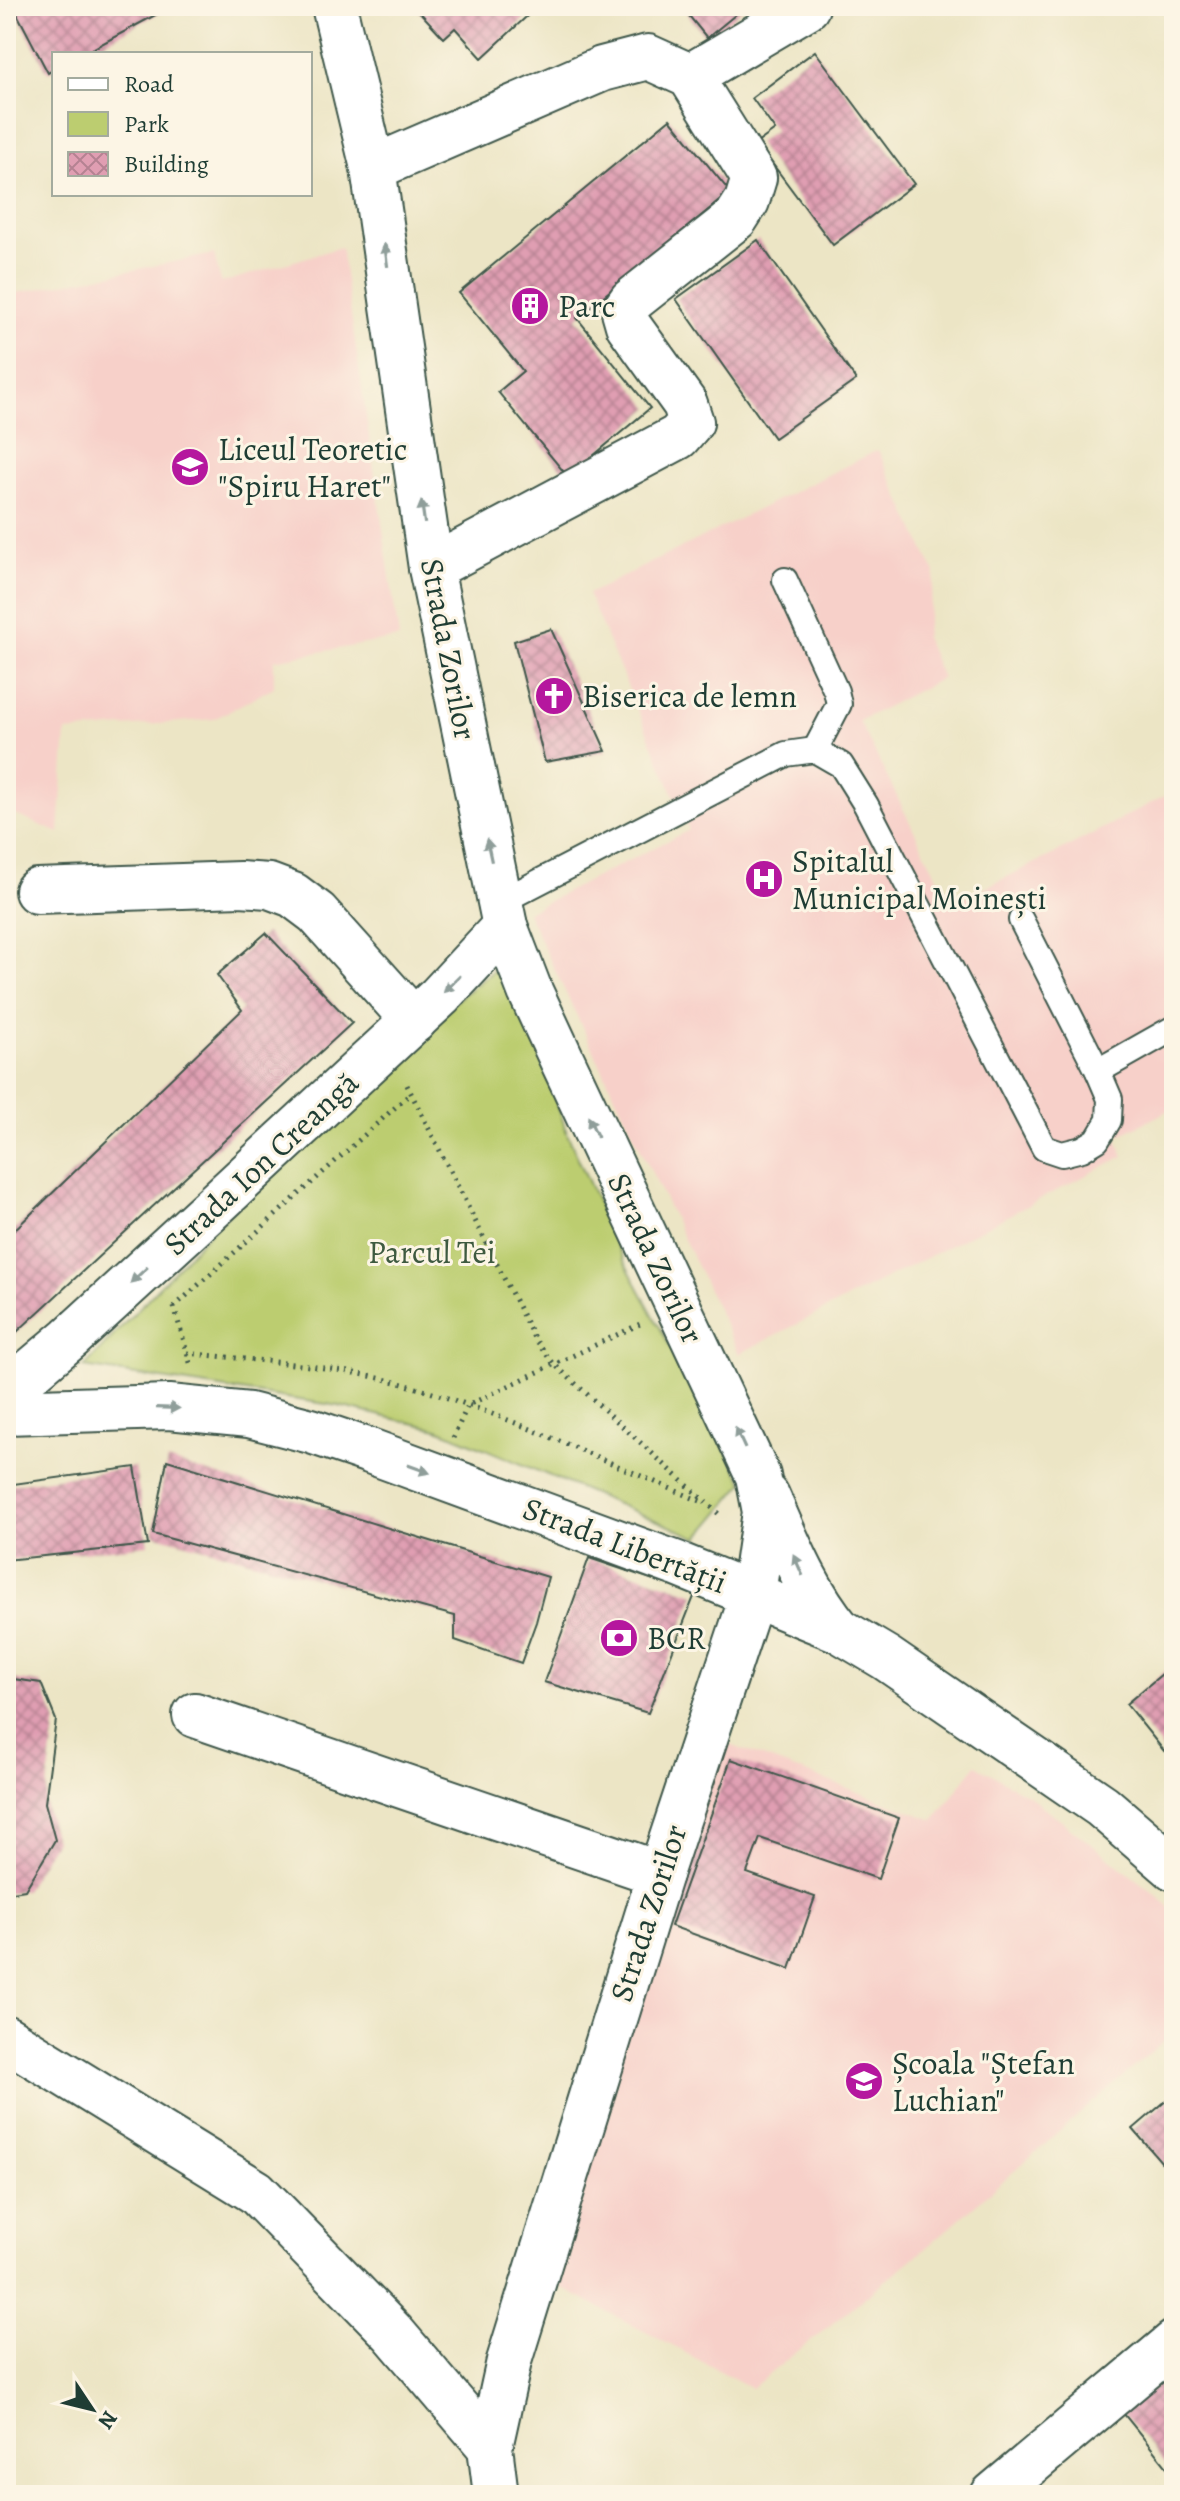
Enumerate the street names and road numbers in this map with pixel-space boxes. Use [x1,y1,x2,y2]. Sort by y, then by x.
street label: Strada Zorilor [410,555,488,743]
street label: Strada Ion Creangă [154,1061,368,1265]
street label: Strada Zorilor [597,1166,715,1350]
street label: Strada Libertății [517,1486,733,1604]
street label: Strada Zorilor [599,1819,697,2007]

